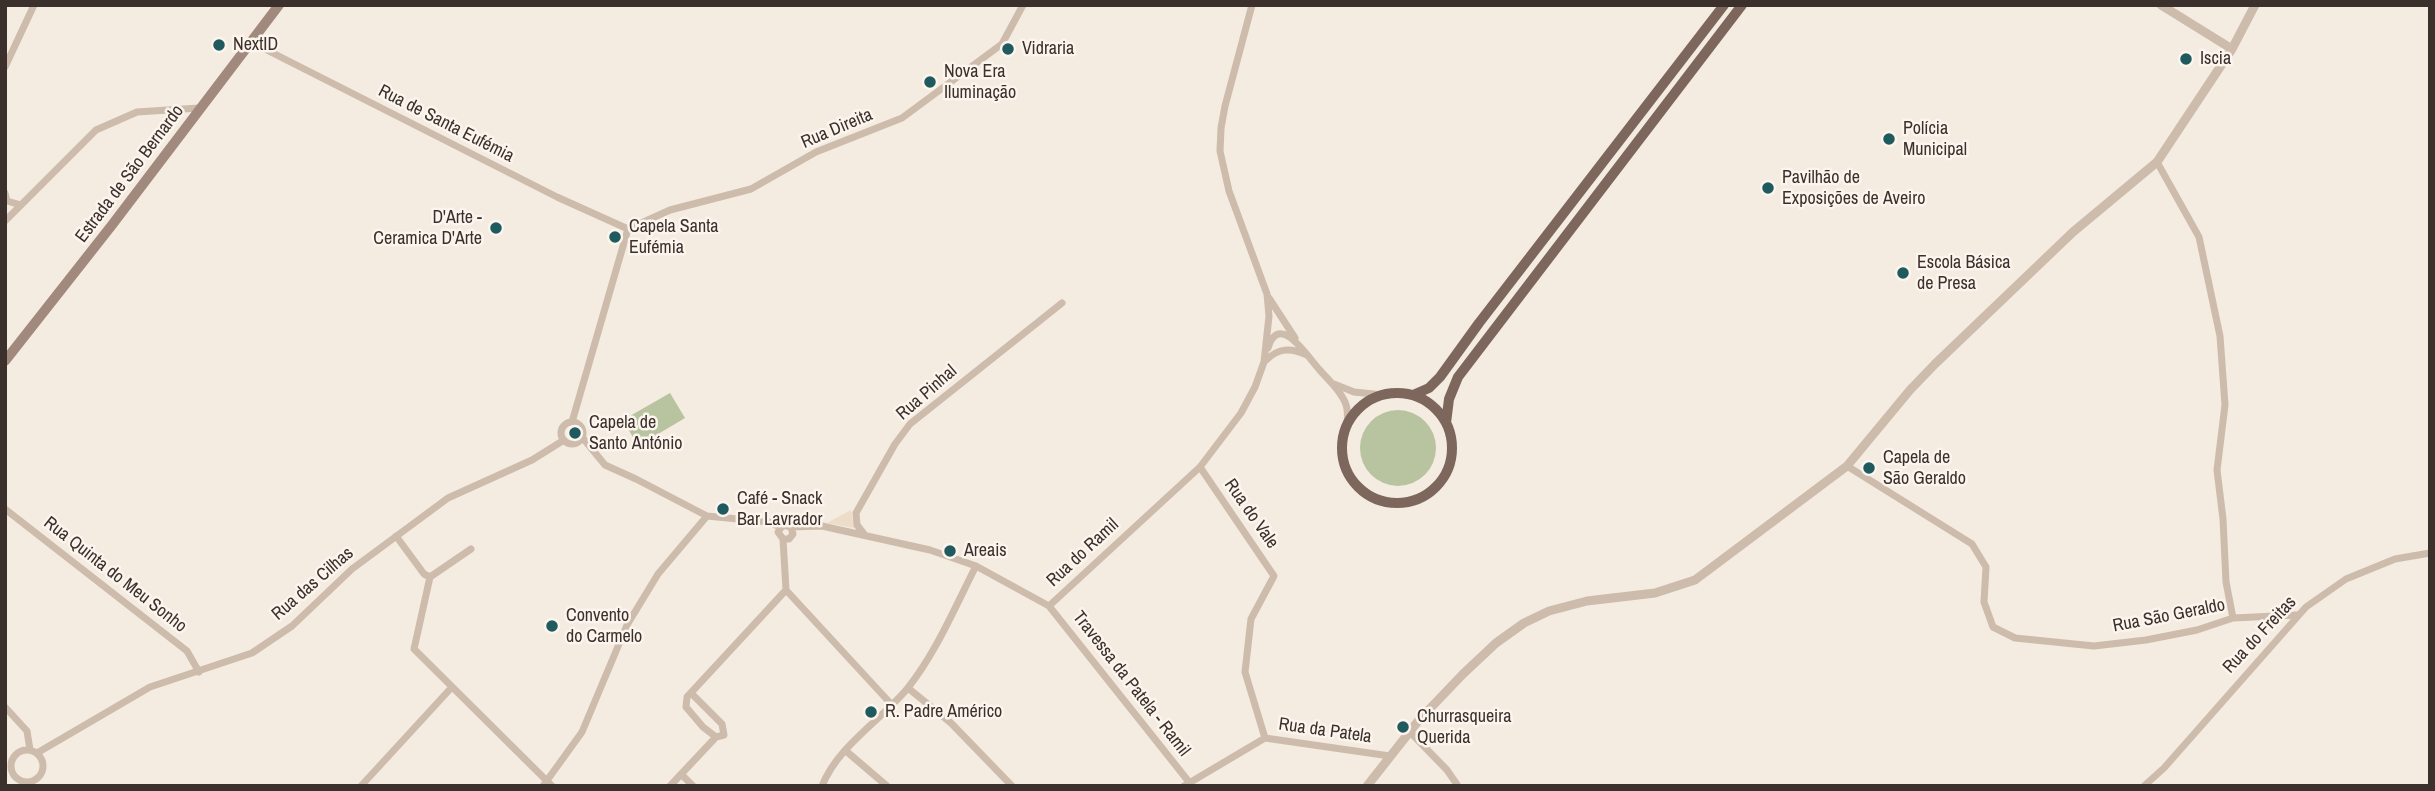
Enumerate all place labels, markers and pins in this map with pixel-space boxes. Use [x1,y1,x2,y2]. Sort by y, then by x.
place label: NextID [233,34,278,56]
marker: NextID [211,37,227,53]
place label: Vidraria [1022,38,1074,60]
marker: Vidraria [1000,41,1016,57]
place label: Iscia [2200,48,2231,70]
marker: Iscia [2178,51,2194,67]
place label: Nova Era Iluminação [944,61,1016,104]
marker: Nova Era Iluminação [922,74,938,90]
place label: Polícia Municipal [1903,118,1967,160]
marker: Polícia Municipal [1881,131,1897,147]
place label: Pavilhão de Exposições de Aveiro [1782,167,1925,210]
marker: Pavilhão de Exposições de Aveiro [1760,180,1776,196]
place label: D'Arte - Ceramica D'Arte [373,207,482,249]
place label: Capela Santa Eufémia [629,216,718,258]
marker: D'Arte - Ceramica D'Arte [488,220,504,236]
marker: Capela Santa Eufémia [607,229,623,245]
place label: Escola Básica de Presa [1917,252,2011,294]
marker: Escola Básica de Presa [1895,265,1911,281]
place label: Capela de Santo António [589,412,683,454]
marker: Capela de Santo António [567,425,583,441]
place label: Capela de São Geraldo [1883,447,1966,490]
marker: Capela de São Geraldo [1861,460,1877,476]
place label: Café - Snack Bar Lavrador [737,488,822,530]
marker: Café - Snack Bar Lavrador [715,501,731,517]
place label: Areais [964,540,1007,562]
marker: Areais [942,543,958,559]
place label: Convento do Carmelo [566,605,642,648]
marker: Convento do Carmelo [544,618,560,634]
place label: R. Padre Américo [885,701,1002,723]
marker: R. Padre Américo [863,704,879,720]
place label: Churrasqueira Querida [1417,706,1511,748]
marker: Churrasqueira Querida [1395,719,1411,735]

